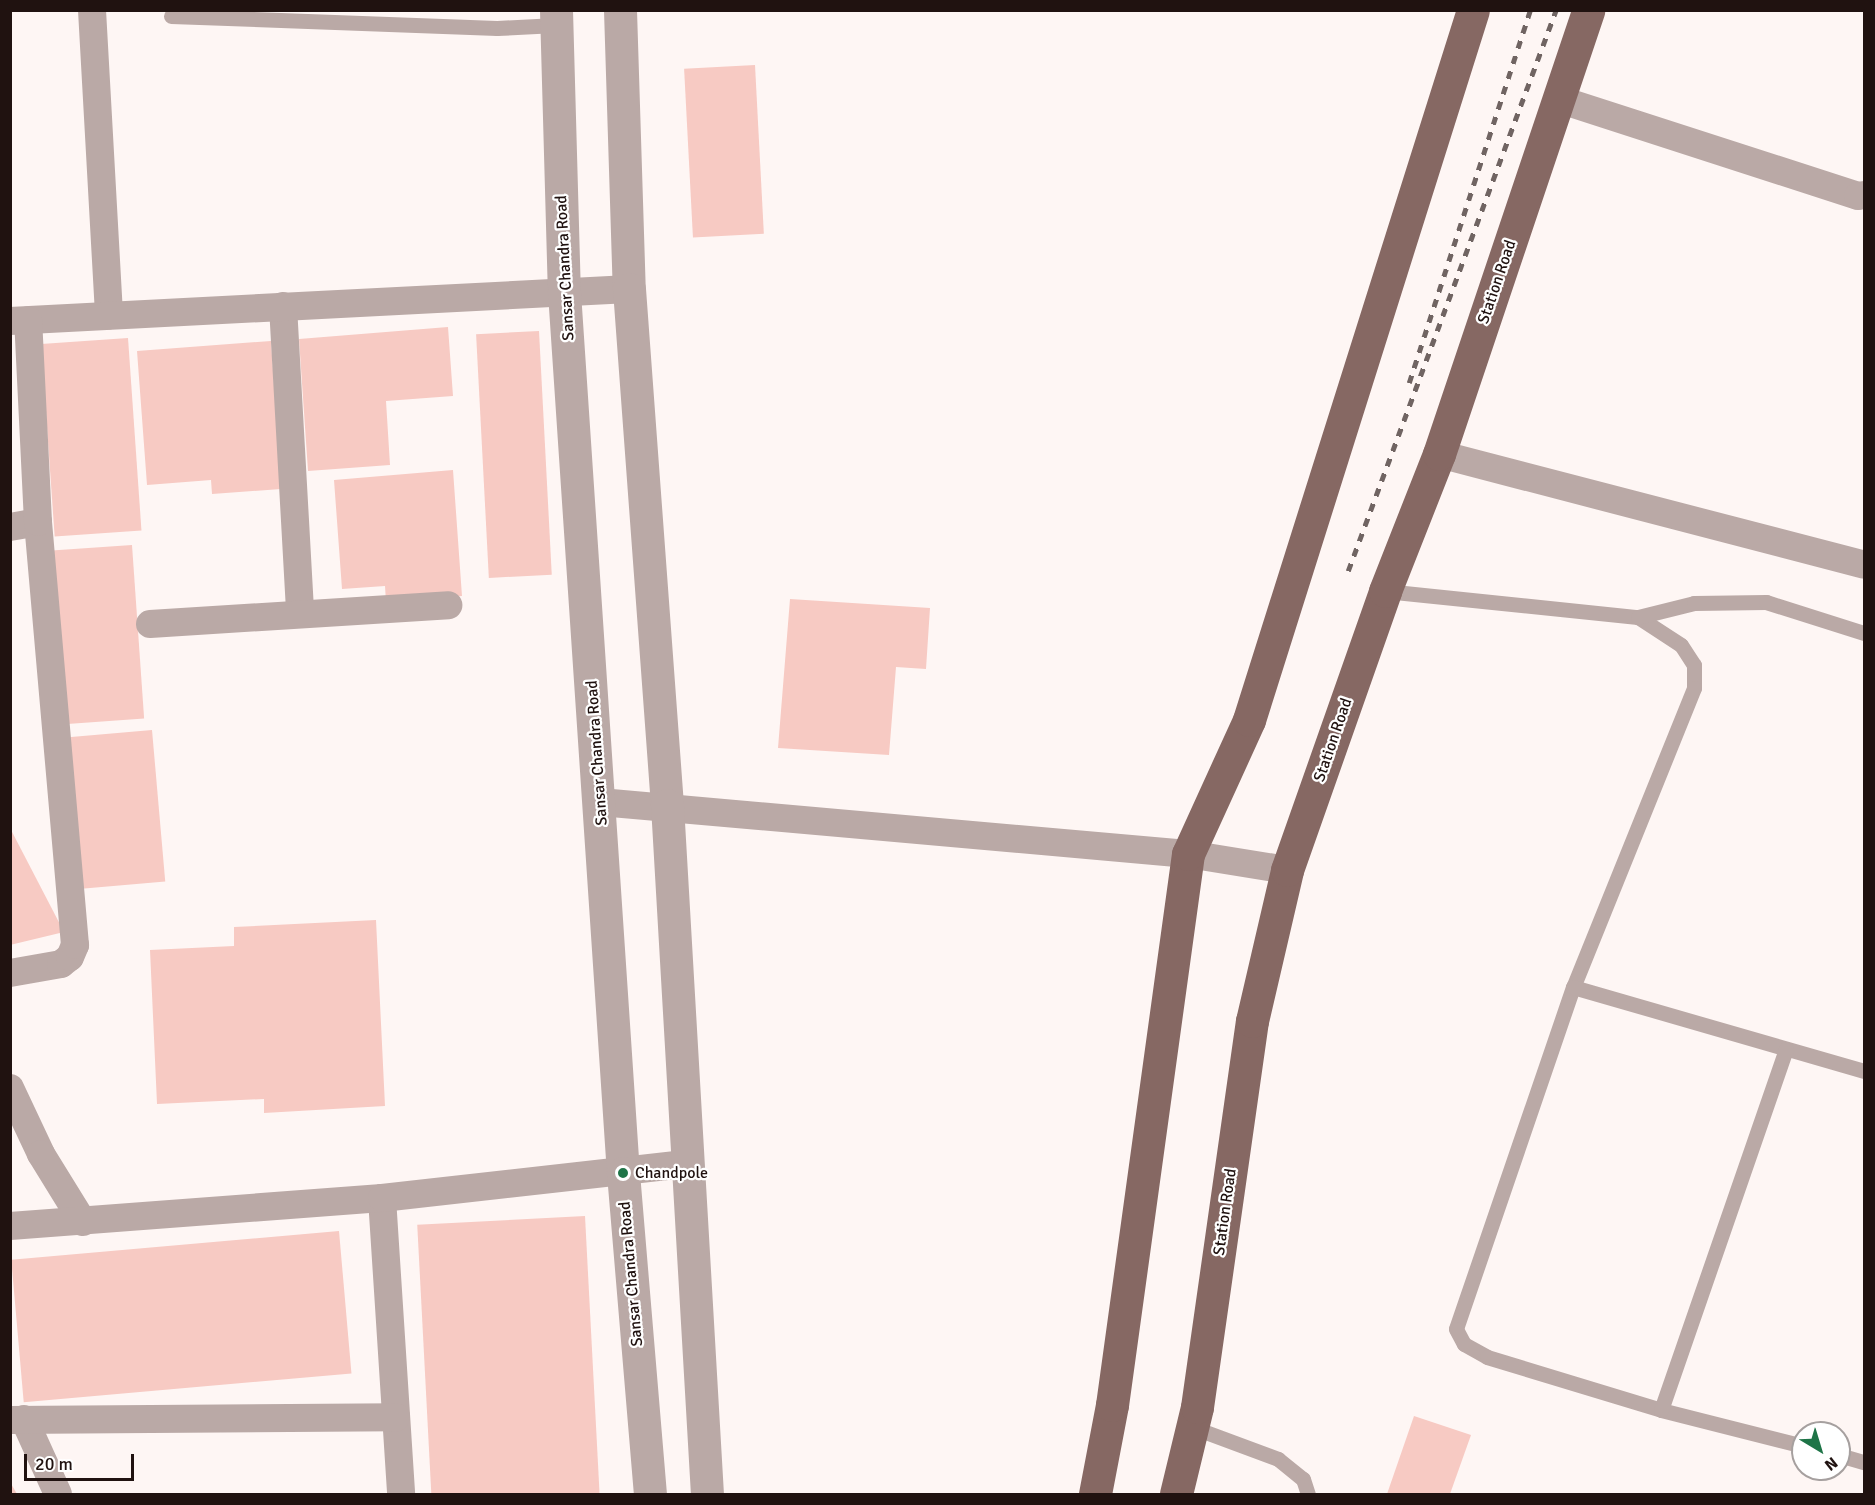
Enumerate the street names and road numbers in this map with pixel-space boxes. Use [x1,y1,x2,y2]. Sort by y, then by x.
street label: Sansar Chandra Road [552,195,578,341]
street label: Station Road [1474,238,1520,326]
street label: Sansar Chandra Road [582,680,612,826]
street label: Station Road [1310,696,1356,784]
street label: Station Road [1209,1167,1241,1257]
street label: Sansar Chandra Road [615,1201,647,1347]

